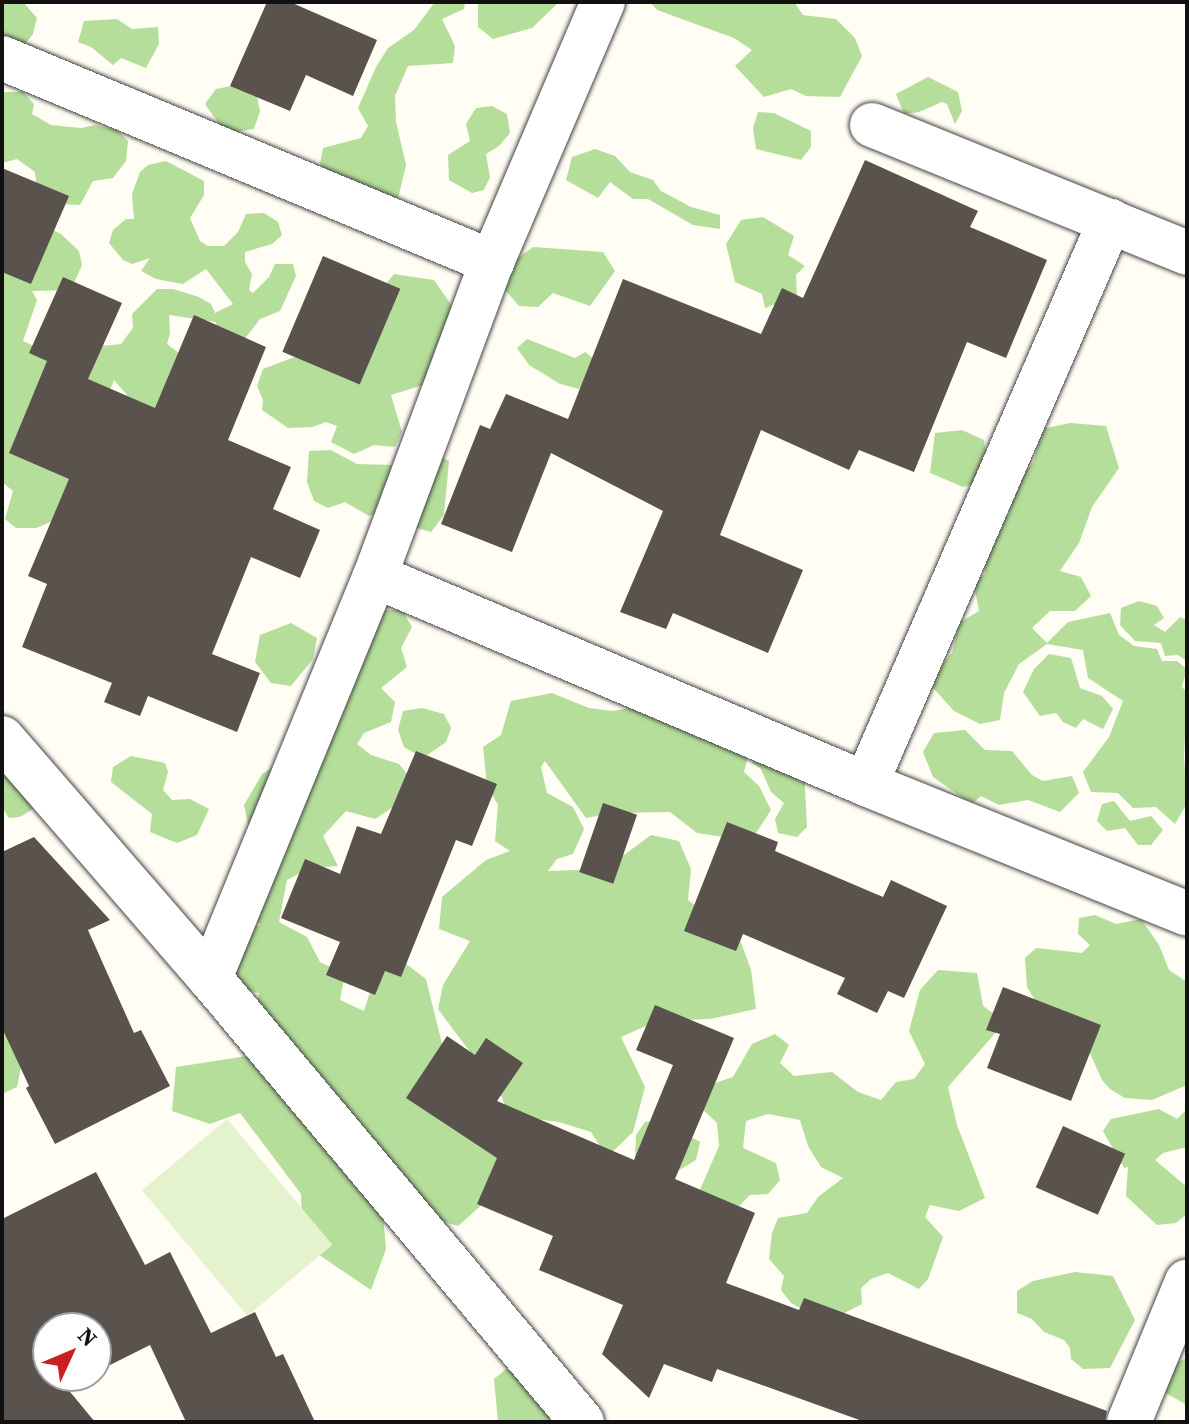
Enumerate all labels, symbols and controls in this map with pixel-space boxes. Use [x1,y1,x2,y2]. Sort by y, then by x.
north arrow [32,1312,112,1392]
text: N [71,1321,104,1353]

